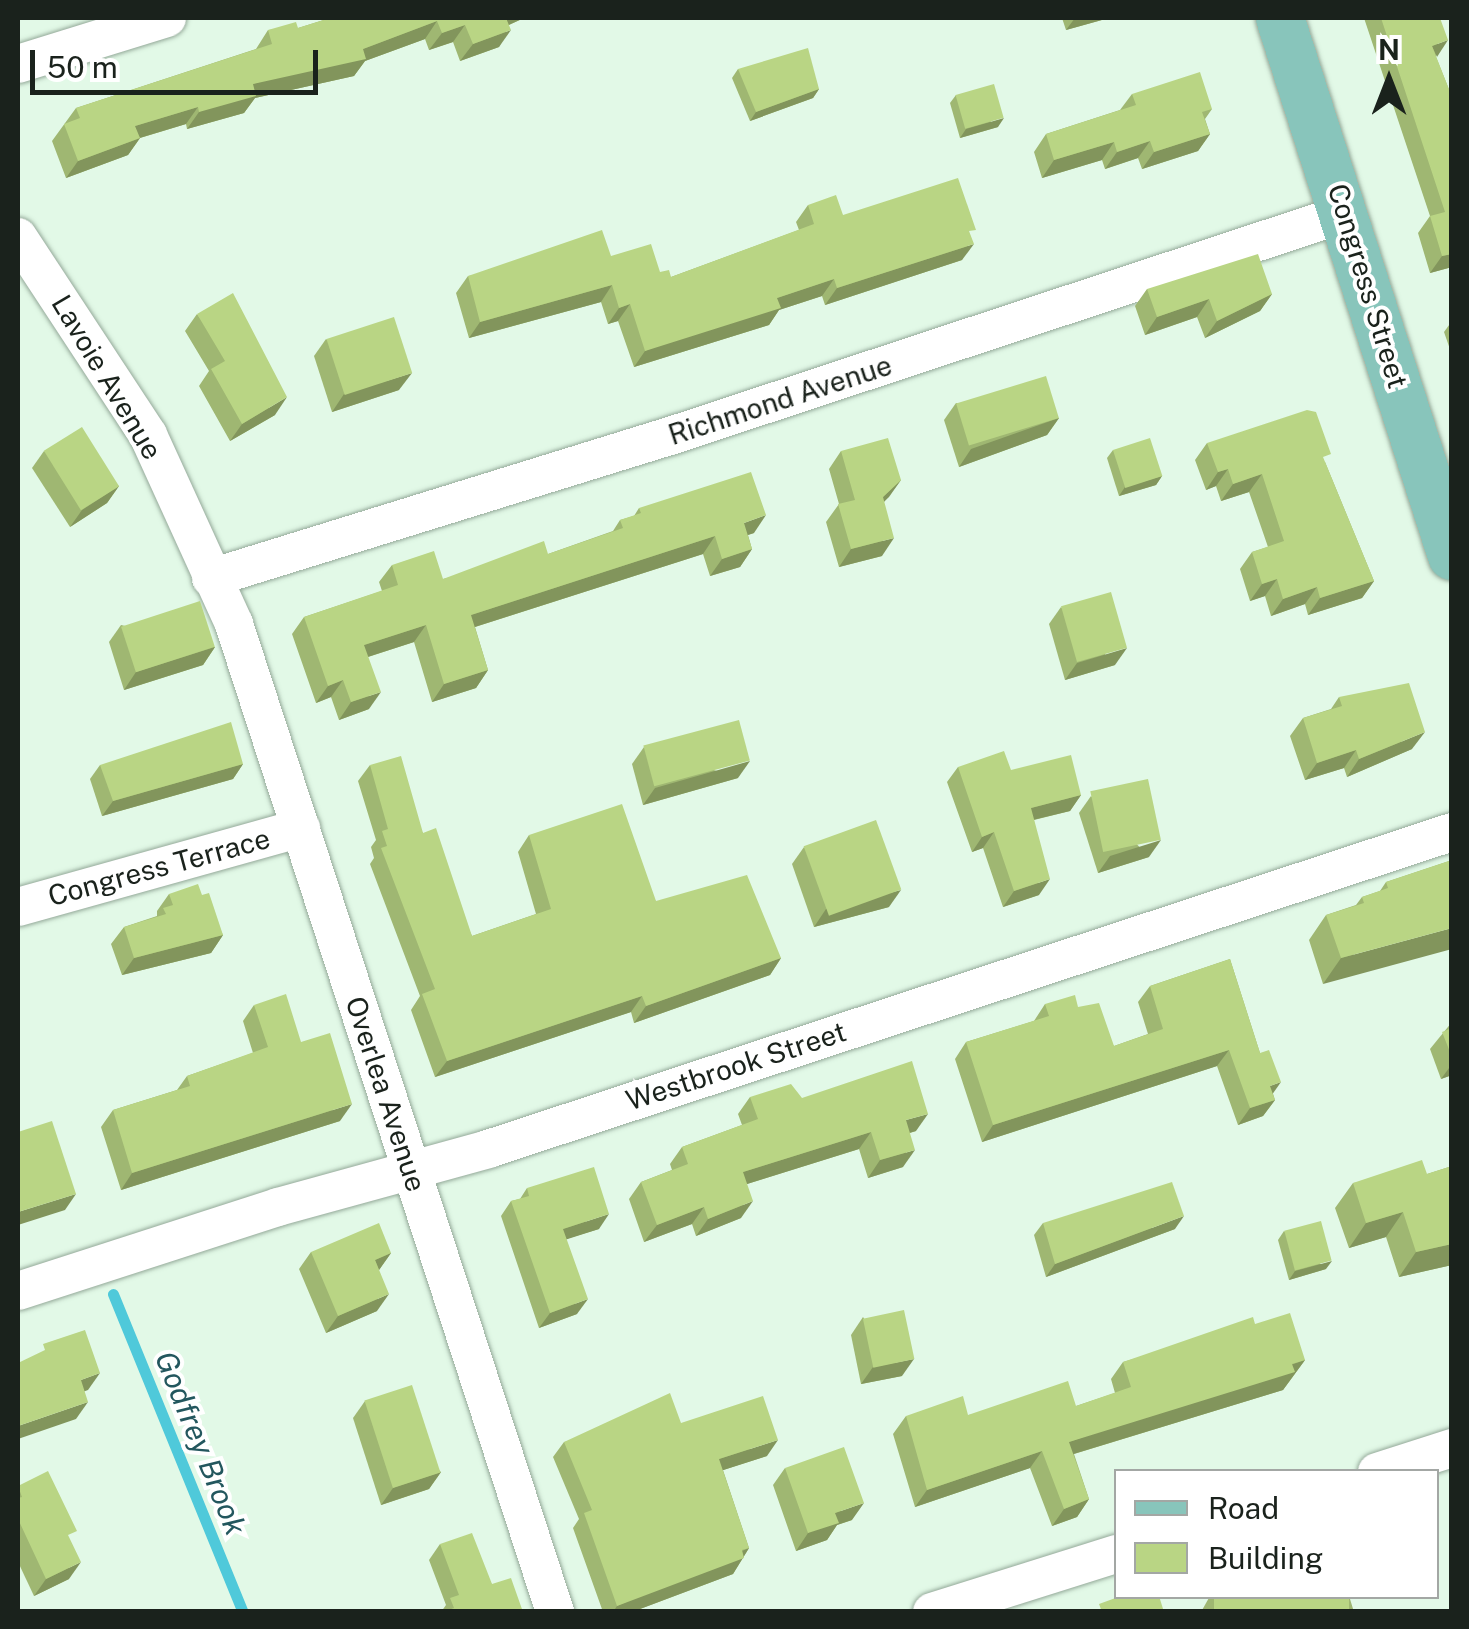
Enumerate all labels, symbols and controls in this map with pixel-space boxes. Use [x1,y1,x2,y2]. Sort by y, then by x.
scale bar [35,30,322,92]
north arrow [1339,30,1439,130]
text: N [1378,33,1400,66]
text: 50 m [47,49,118,85]
street label: Congress Street [1321,180,1415,392]
street label: Lavoie Avenue [45,289,169,465]
street label: Richmond Avenue [664,348,896,452]
street label: Congress Terrace [44,821,274,913]
street label: Overlea Avenue [339,992,433,1196]
street label: Westbrook Street [622,1015,850,1117]
water label: Godfrey Brook [148,1346,254,1540]
legend [1114,1469,1439,1599]
text: Road [1208,1490,1279,1526]
text: Building [1208,1540,1323,1576]

